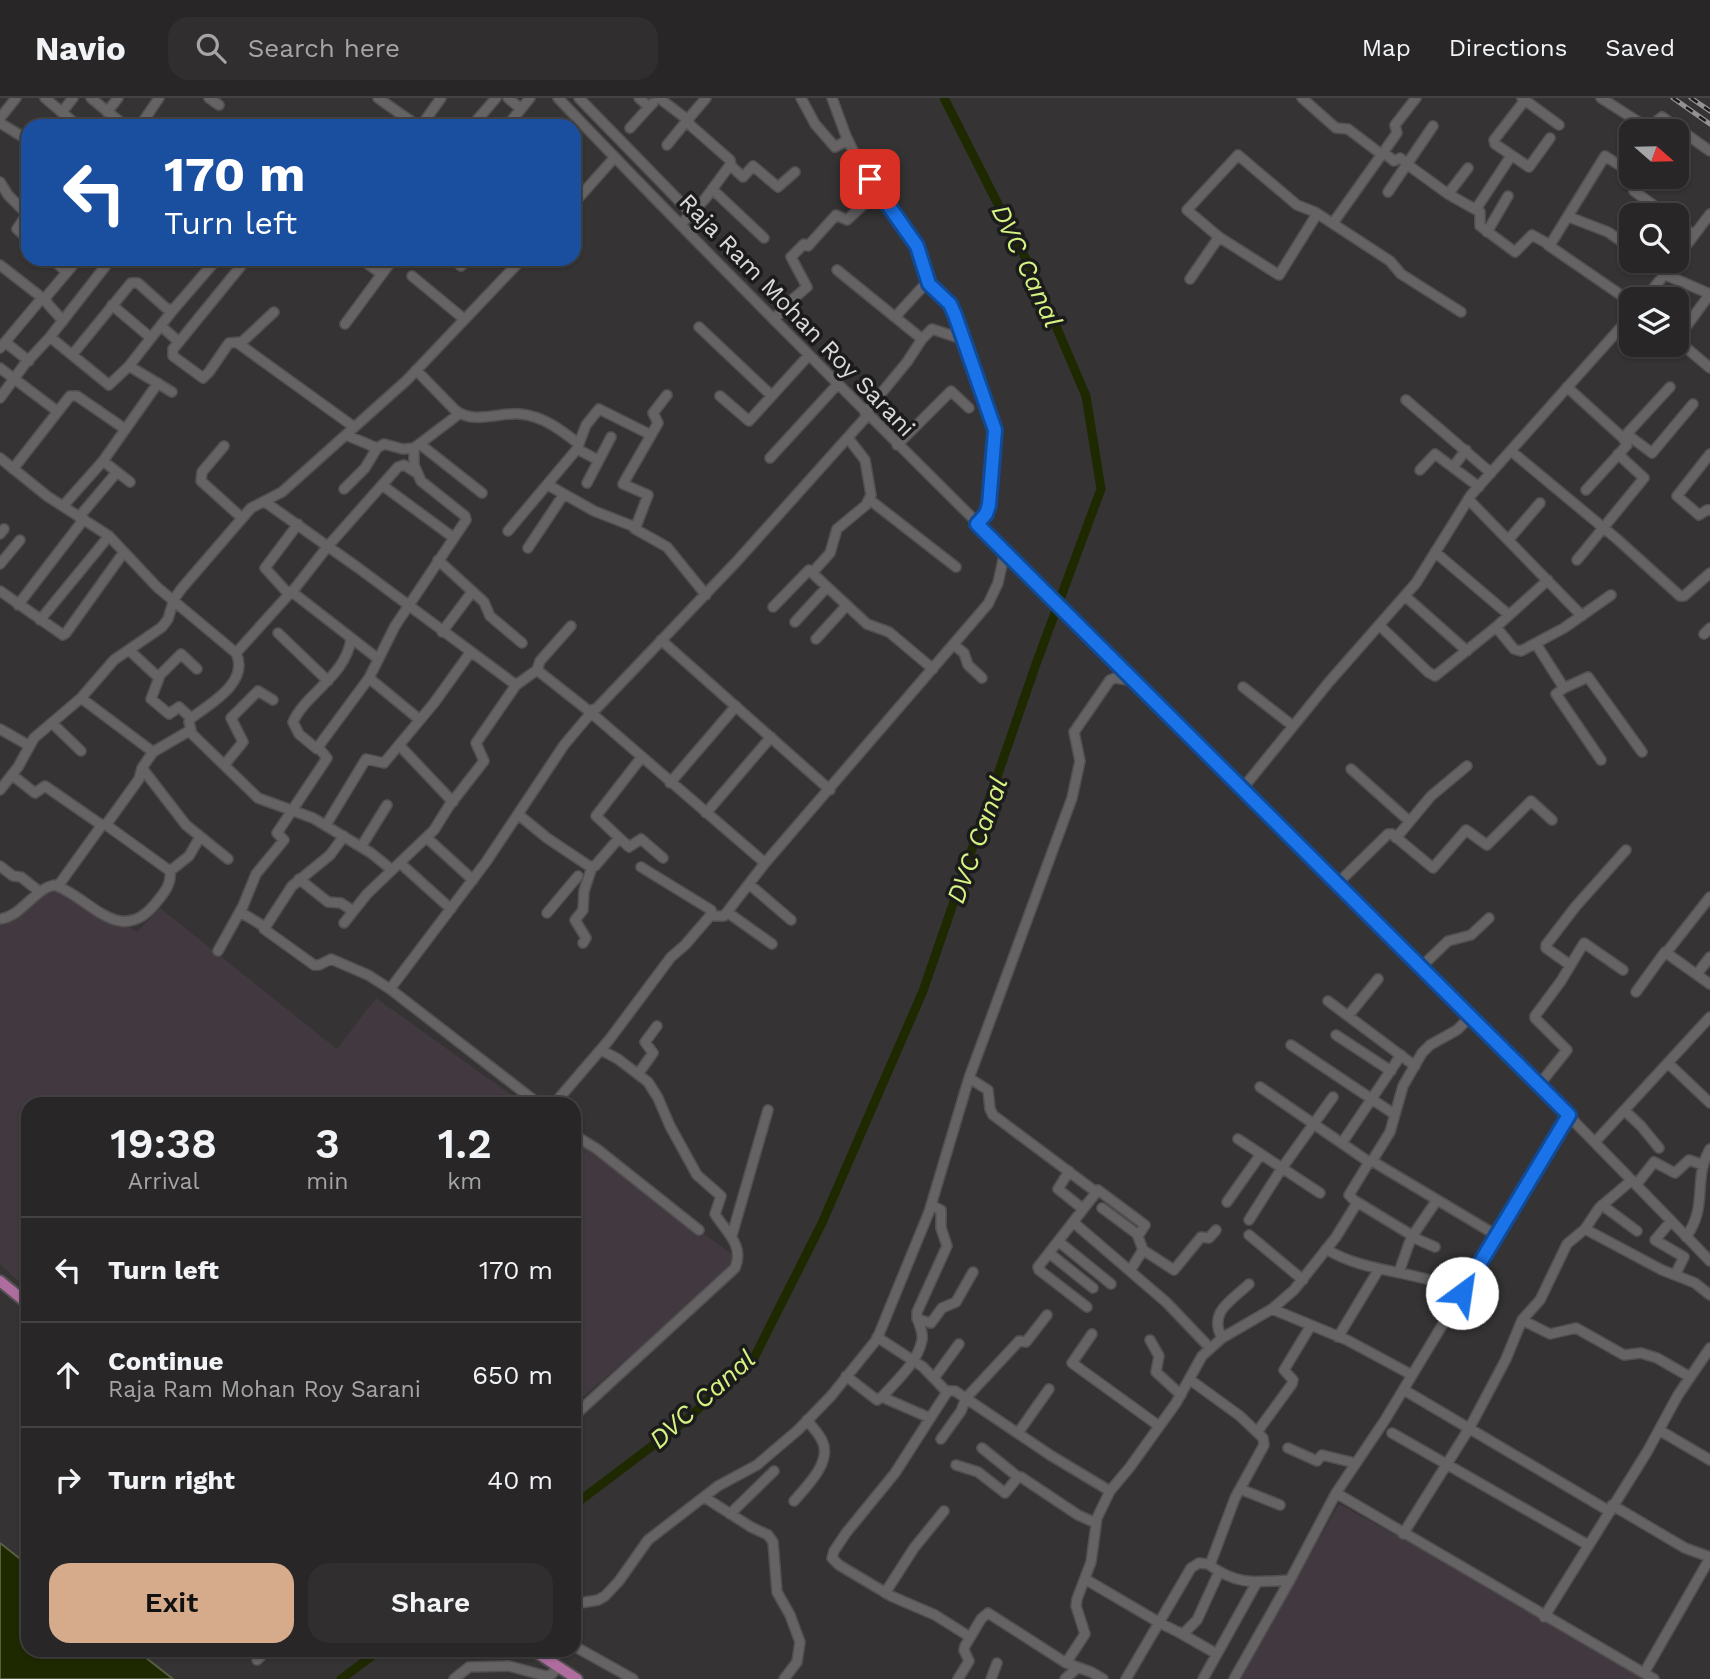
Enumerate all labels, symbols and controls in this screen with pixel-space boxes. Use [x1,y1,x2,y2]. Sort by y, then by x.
search box [168,17,658,80]
text: Navio [35,29,126,68]
icon: search [192,29,230,67]
text: Search here [248,33,400,63]
text: Map [1362,34,1411,62]
text: Directions [1449,34,1567,62]
text: Saved [1605,34,1675,62]
north arrow [1619,119,1689,189]
map controls [1619,119,1689,357]
text: 170 m [164,145,305,203]
icon: left [49,147,140,238]
pin [840,149,900,209]
icon: arrive [851,160,889,198]
street label: Raja Ram Mohan Roy Sarani [674,188,920,442]
water label: DVC Canal [985,200,1069,332]
button: search [1619,203,1689,273]
text: Turn left [164,204,297,242]
button: layers [1619,287,1689,357]
water label: DVC Canal [940,773,1014,907]
text: 19:38 [110,1119,217,1168]
text: 3 [315,1119,340,1168]
text: 1.2 [438,1119,492,1168]
text: Arrival [128,1168,200,1195]
text: min [306,1168,349,1195]
text: km [447,1168,482,1195]
icon: left [49,1251,87,1289]
text: Turn left [108,1255,219,1285]
text: 170 m [479,1255,553,1285]
position arrow [1425,1256,1499,1330]
water label: DVC Canal [643,1344,761,1454]
text: Continue [108,1346,224,1376]
icon: ahead [49,1356,87,1394]
text: 650 m [472,1360,553,1390]
text: Raja Ram Mohan Roy Sarani [108,1376,421,1403]
icon: right [49,1461,87,1499]
text: Turn right [108,1465,235,1495]
text: 40 m [487,1465,553,1495]
button: Exit [49,1563,294,1643]
button: Share [308,1563,553,1643]

